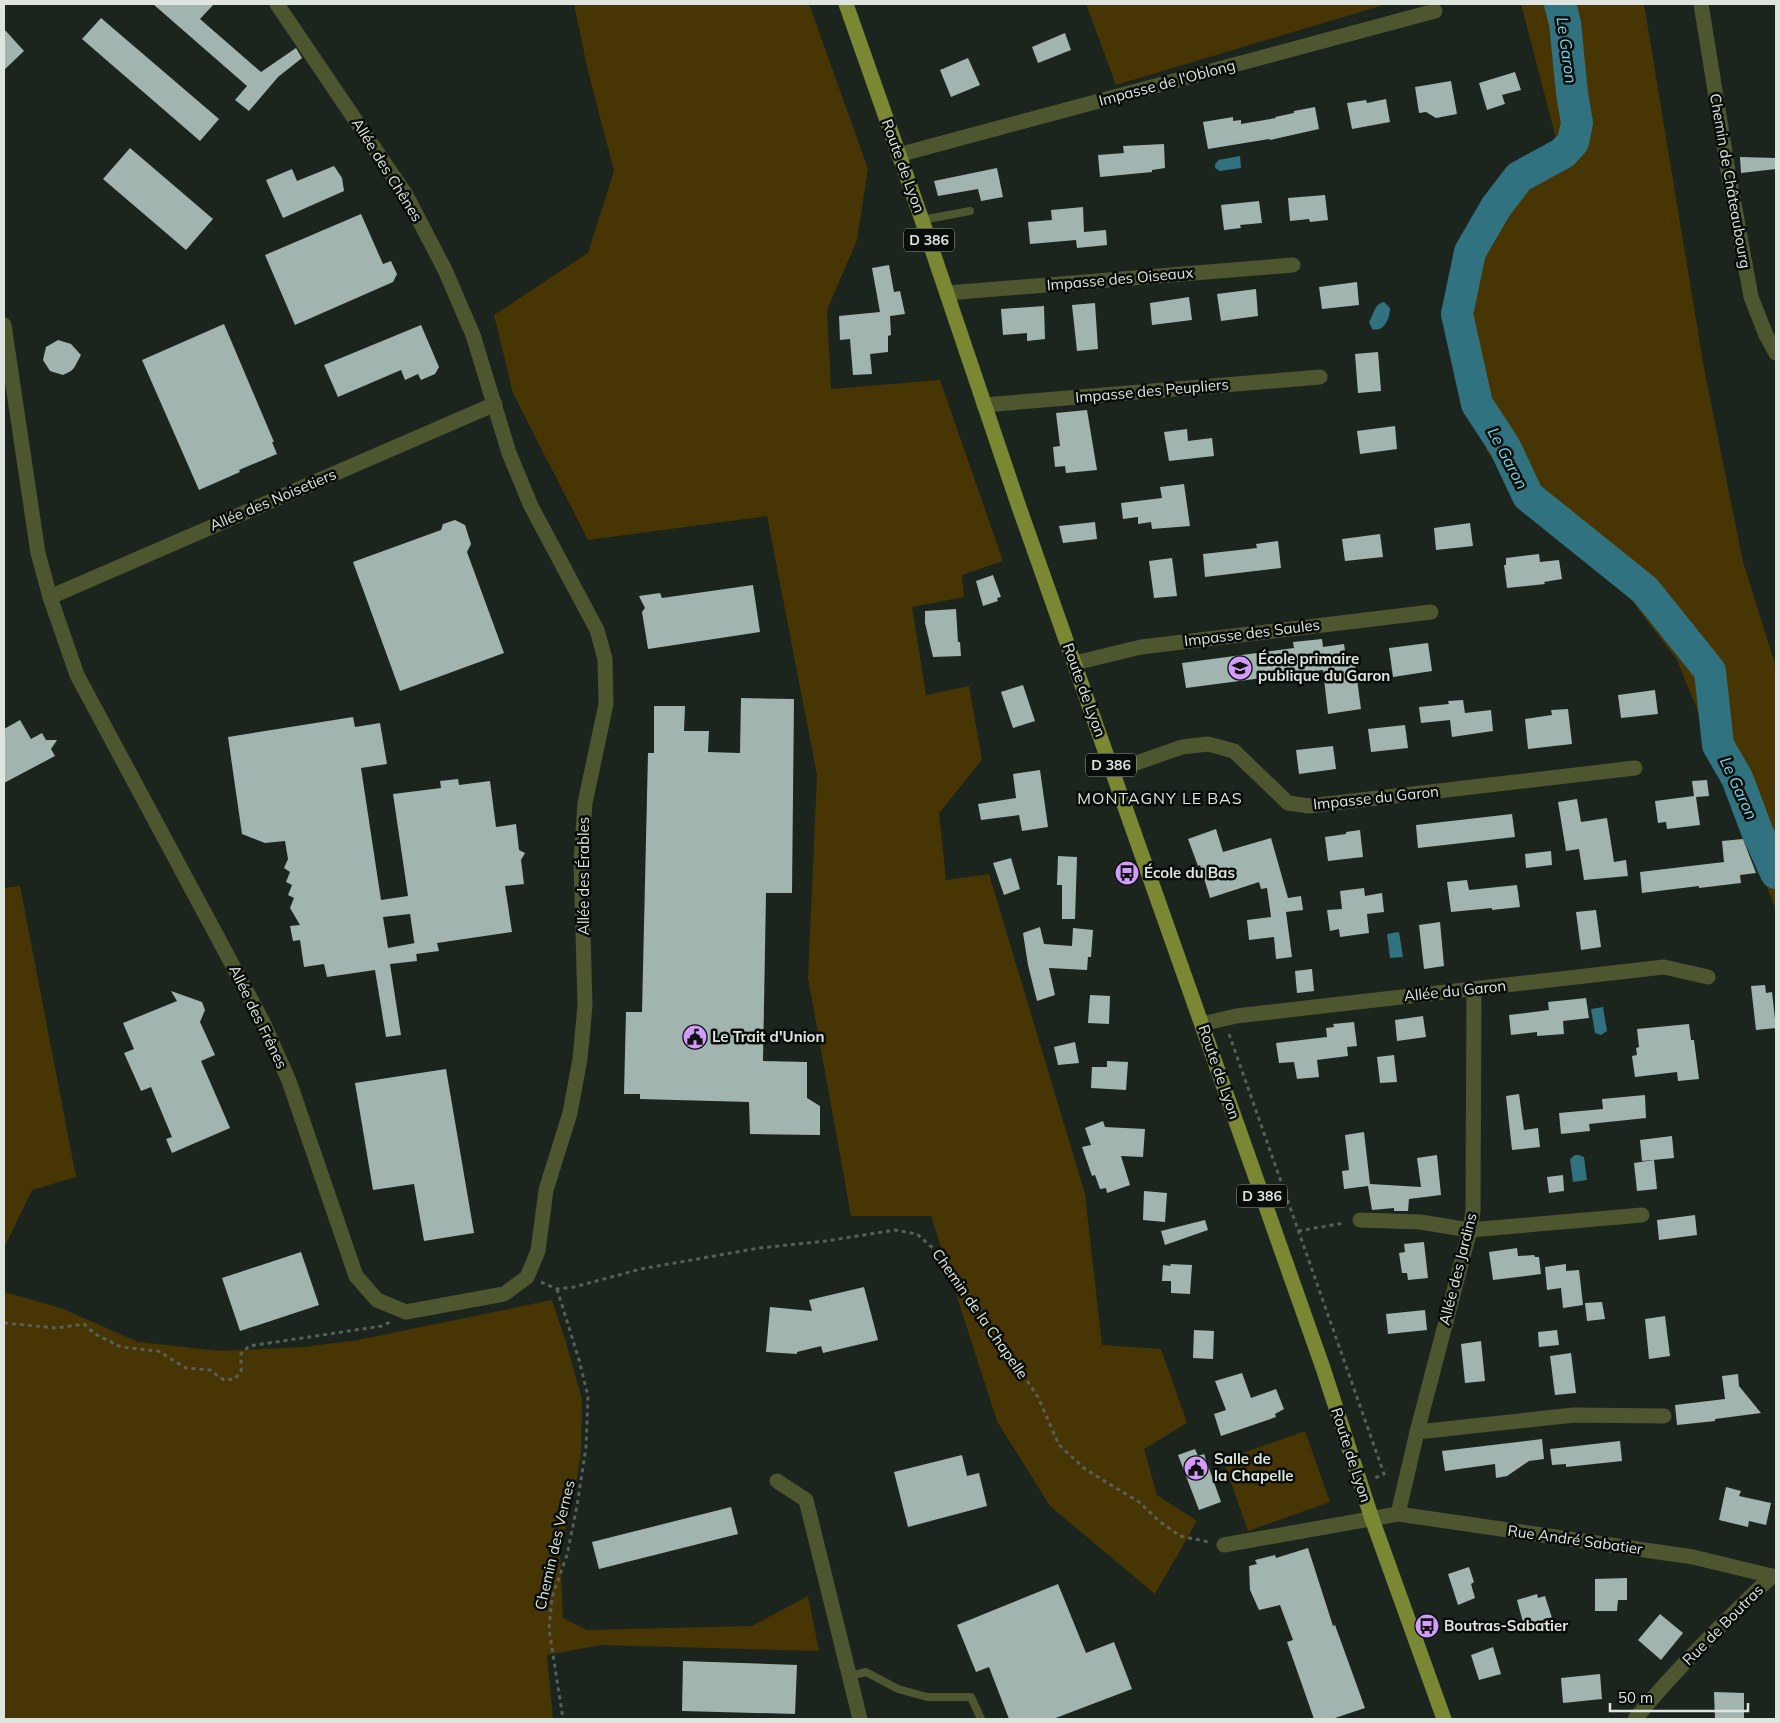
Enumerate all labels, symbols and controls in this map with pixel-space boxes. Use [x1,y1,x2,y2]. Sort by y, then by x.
water label: Le Garon [1552,15,1582,85]
street label: Impasse de l'Oblong [1097,55,1237,110]
street label: Chemin de Châteaubourg [1706,92,1755,270]
street label: Allée des Chênes [348,114,427,225]
street label: Route de Lyon [878,116,929,215]
road number: D 386 [904,228,954,252]
street label: Impasse des Oiseaux [1046,263,1194,294]
street label: Impasse des Peupliers [1074,374,1229,407]
water label: Le Garon [1483,424,1533,492]
street label: Allée des Noisetiers [207,464,339,535]
street label: Impasse des Saules [1183,615,1321,650]
street label: Route de Lyon [1059,640,1110,739]
place label: École primaire publique du Garon [1258,649,1390,685]
school or university icon: École primaire publique du Garon [1227,655,1253,681]
water label: Le Garon [1716,753,1762,823]
road number: D 386 [1086,754,1136,776]
street label: Impasse du Garon [1312,781,1440,814]
district label: MONTAGNY LE BAS [1077,788,1243,808]
street label: Allée des Érables [574,817,593,935]
bus stop icon: École du Bas [1114,860,1140,886]
place label: École du Bas [1144,863,1235,882]
street label: Allée des Frênes [225,962,292,1072]
street label: Allée du Garon [1403,976,1507,1005]
street label: Route de Lyon [1194,1022,1244,1122]
public building icon: Le Trait d'Union [682,1024,708,1050]
place label: Le Trait d'Union [712,1027,825,1046]
road number: D 386 [1237,1184,1287,1208]
street label: Allée des Jardins [1434,1211,1481,1327]
street label: Chemin de la Chapelle [928,1245,1033,1383]
street label: Route de Lyon [1327,1405,1376,1505]
place label: Salle de la Chapelle [1214,1449,1294,1485]
public building icon: Salle de la Chapelle [1183,1455,1209,1481]
street label: Chemin des Vernes [530,1478,579,1612]
street label: Rue André Sabatier [1506,1521,1644,1558]
street label: Rue de Boutras [1678,1580,1767,1669]
bus stop icon: Boutras-Sabatier [1414,1613,1440,1639]
place label: Boutras-Sabatier [1444,1616,1568,1635]
scale bar [1610,1680,1748,1712]
text: 50 m [1618,1688,1653,1707]

